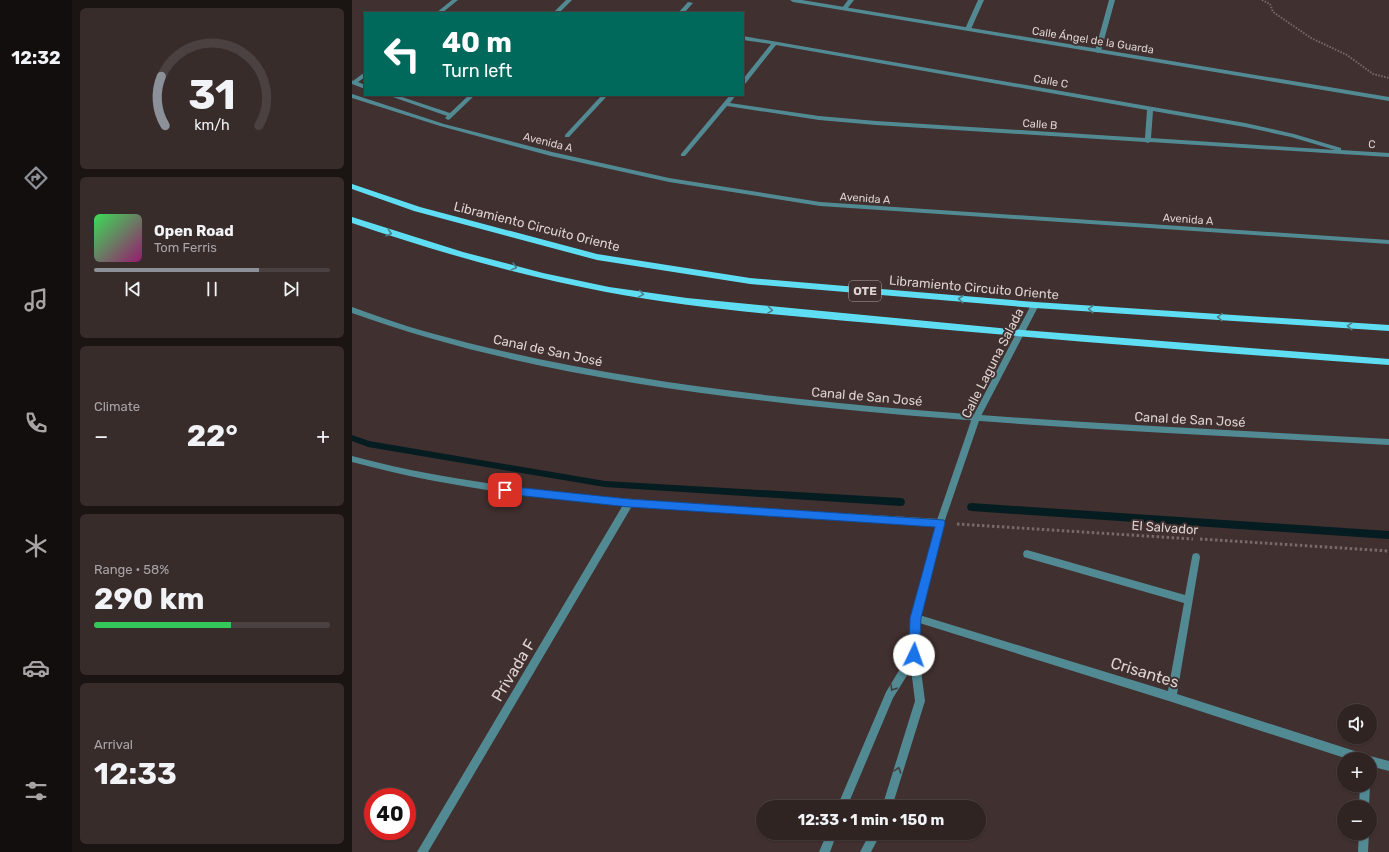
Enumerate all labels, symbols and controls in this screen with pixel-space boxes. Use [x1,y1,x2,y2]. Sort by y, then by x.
street label: Calle Ángel de la Guarda [1031,24,1155,57]
text: 40 m [442,26,512,59]
icon: left [376,28,428,80]
text: 12:32 [11,47,61,69]
text: Turn left [442,60,512,82]
text: 31 [188,70,236,119]
street label: Calle C [1033,72,1069,91]
text: km/h [194,117,230,134]
street label: Calle B [1022,117,1058,132]
street label: Avenida A [522,130,575,155]
street label: C [1368,138,1376,151]
icon: directions [22,164,50,192]
street label: Avenida A [839,190,891,207]
street label: Libramiento Circuito Oriente [452,199,621,254]
street label: Avenida A [1162,211,1214,228]
text: Open Road [154,222,234,240]
one-way arrow [385,228,392,237]
text: Tom Ferris [154,240,217,255]
one-way arrow [511,262,518,271]
street label: Libramiento Circuito Oriente [888,273,1060,302]
icon: previous [122,278,144,300]
icon: pause [201,278,223,300]
icon: next [280,278,302,300]
road number: OTE [849,281,881,301]
icon: music [22,286,50,314]
one-way arrow [638,289,645,298]
one-way arrow [958,295,964,304]
one-way arrow [1088,304,1094,313]
one-way arrow [767,306,773,315]
street label: Calle Laguna Salada [958,306,1028,421]
one-way arrow [1217,313,1223,322]
one-way arrow [1347,321,1353,330]
street label: Canal de San José [492,332,604,369]
street label: Canal de San José [811,384,923,409]
text: Climate [94,399,140,414]
icon: phone [22,409,50,437]
street label: Canal de San José [1134,409,1246,430]
text: 22° [187,418,238,454]
text: − [94,423,108,450]
text: + [316,423,330,450]
pin [488,473,522,507]
icon: arrive [494,479,516,501]
street label: El Salvador [1131,518,1199,537]
icon: climate [22,532,50,560]
text: Range · 58% [94,562,169,577]
text: 290 km [94,581,205,617]
position arrow [893,634,935,676]
street label: Privada F [487,636,539,705]
street label: Crisantes [1108,653,1181,692]
icon: car [22,654,50,682]
one-way arrow [890,684,898,691]
map controls [1337,704,1377,840]
button: sound [1337,704,1377,744]
text: Arrival [94,737,133,752]
button: + [1337,752,1377,792]
text: 12:33 [94,756,177,792]
one-way arrow [893,766,902,773]
icon: filters [22,777,50,805]
speed limit sign: 40 [364,788,416,840]
button: − [1337,800,1377,840]
text: 12:33 · 1 min · 150 m [798,811,944,829]

